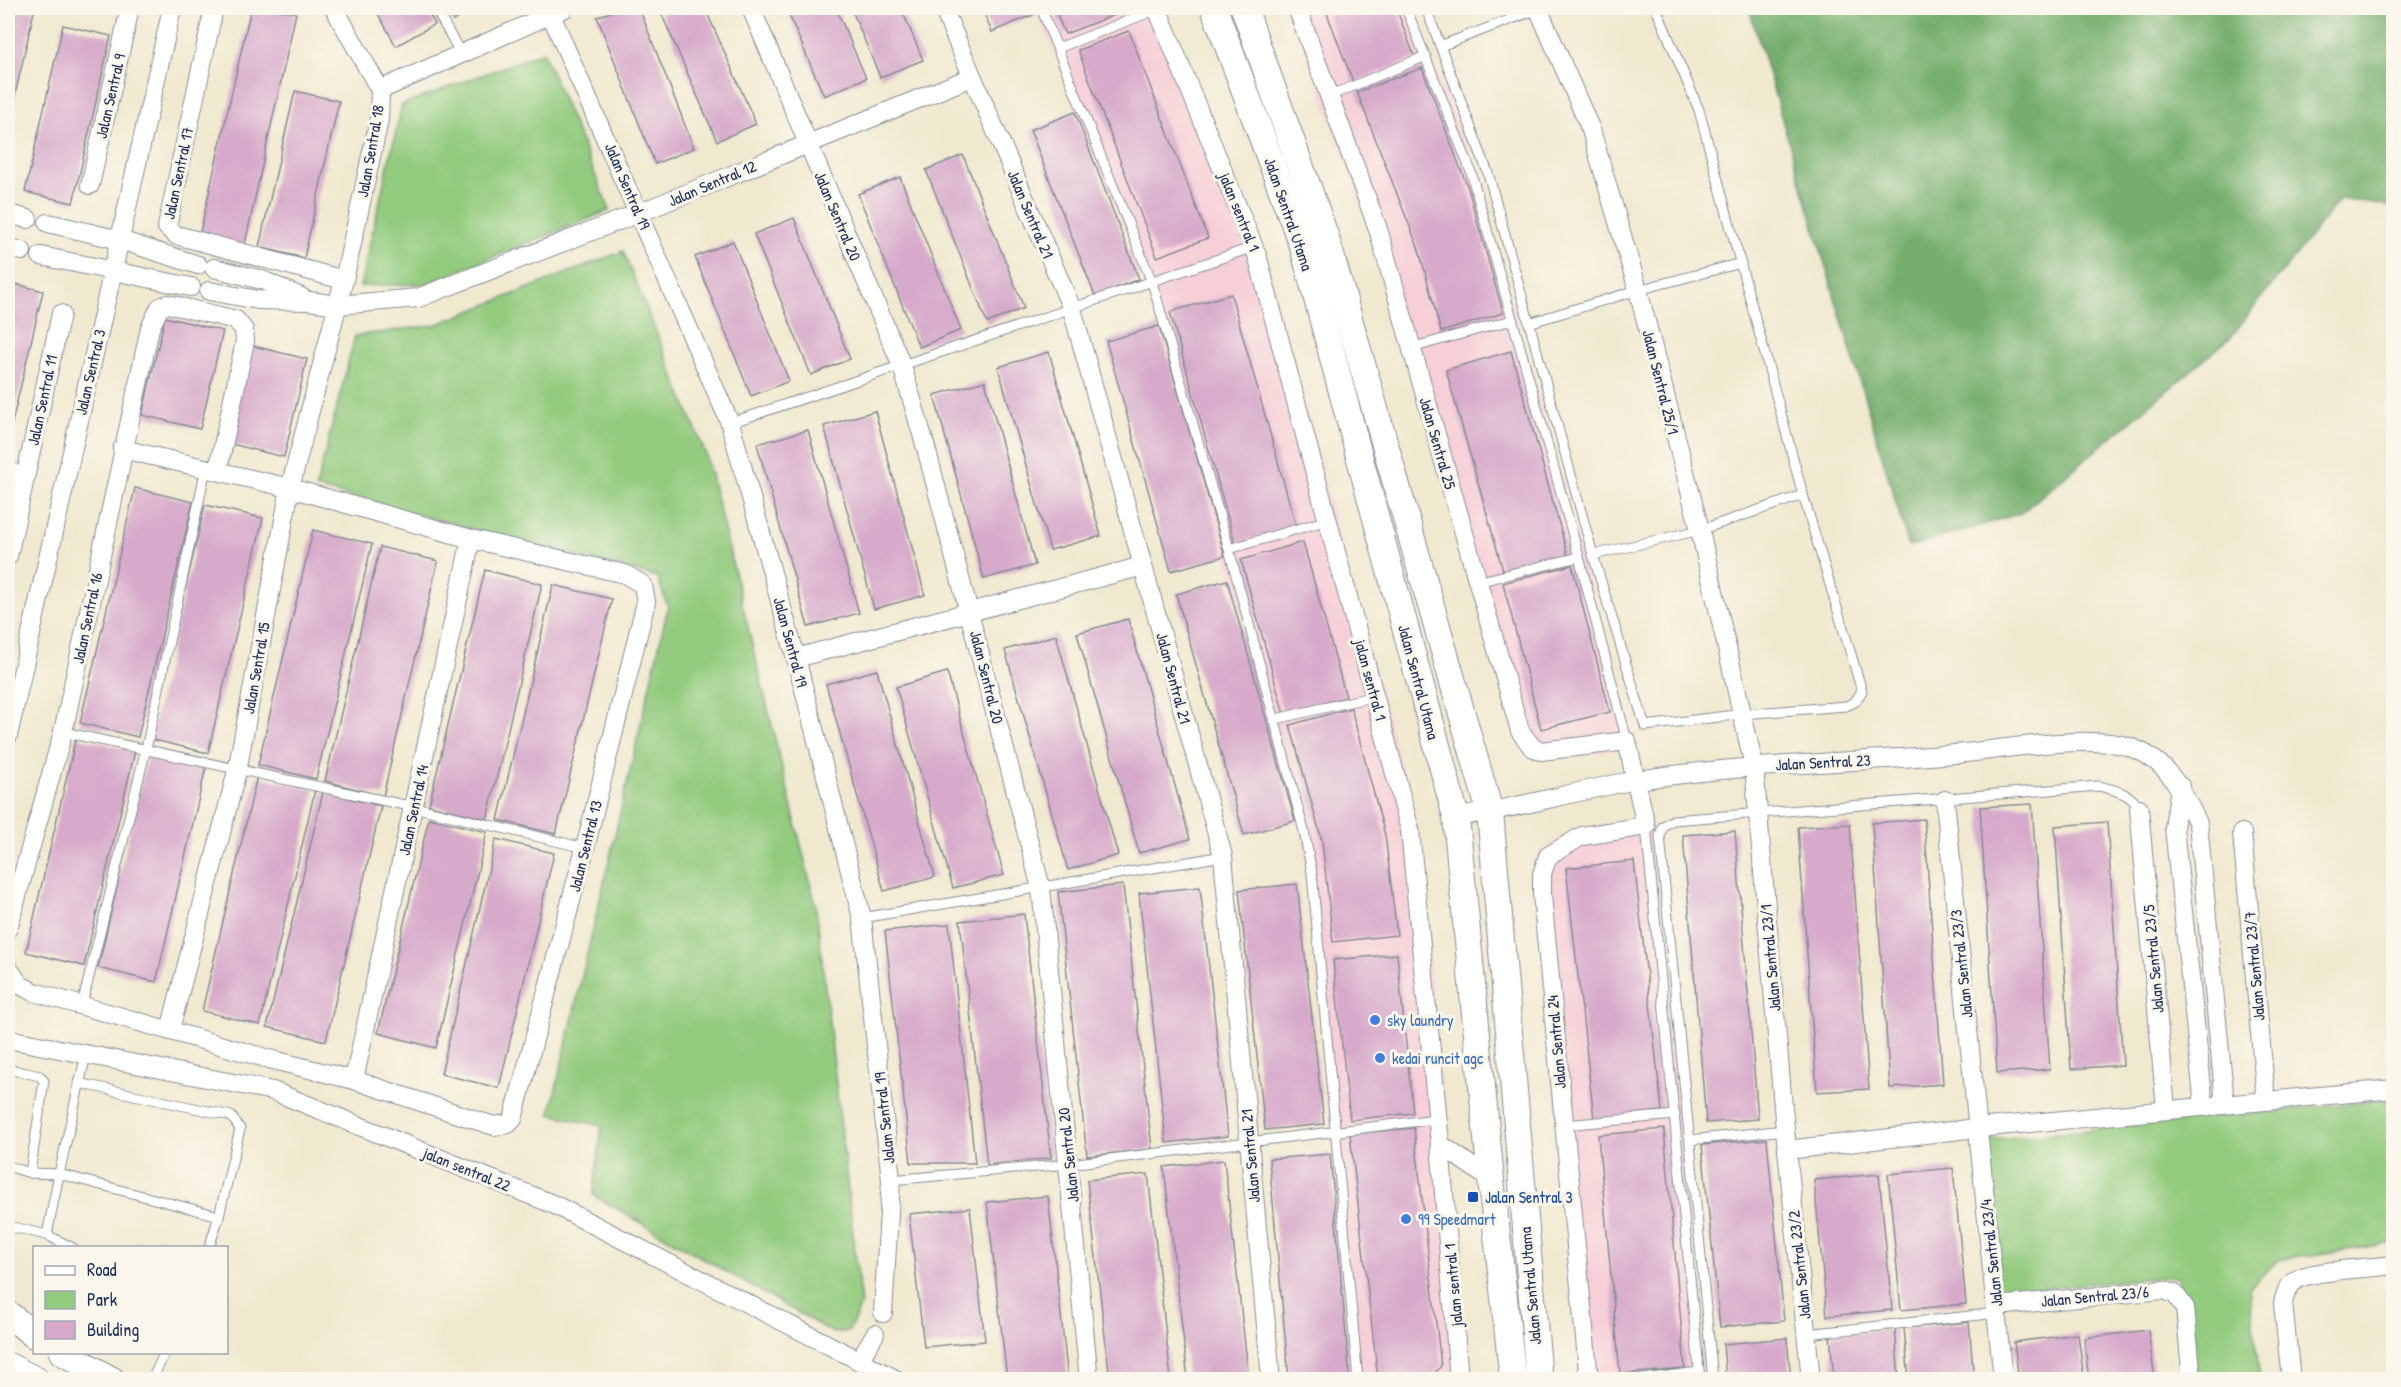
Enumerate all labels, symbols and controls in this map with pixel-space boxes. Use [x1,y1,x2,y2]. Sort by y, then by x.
street label: Jalan Sentral 9 [90,51,130,141]
street label: Jalan Sentral 18 [351,103,389,199]
street label: Jalan Sentral 17 [157,125,199,221]
street label: Jalan Sentral 19 [600,139,656,233]
street label: Jalan Sentral 12 [665,154,760,211]
street label: Jalan Sentral Utama [1259,155,1319,273]
street label: Jalan Sentral 21 [1003,167,1060,262]
street label: Jalan Sentral 20 [809,168,867,264]
street label: jalan sentral 1 [1214,168,1266,255]
street label: Jalan Sentral 3 [69,327,111,417]
street label: Jalan Sentral 25/1 [1637,327,1685,437]
street label: Jalan Sentral 11 [22,353,62,447]
street label: Jalan Sentral 25 [1414,394,1462,492]
street label: Jalan Sentral 16 [67,570,107,666]
street label: Jalan Sentral 19 [768,595,814,689]
street label: Jalan Sentral 15 [237,620,275,716]
street label: Jalan Sentral Utama [1393,622,1445,742]
street label: Jalan Sentral 20 [965,628,1009,726]
street label: Jalan Sentral 21 [1151,630,1197,726]
street label: jalan sentral 1 [1349,635,1392,723]
street label: Jalan Sentral 23 [1775,749,1871,775]
street label: Jalan Sentral 14 [393,763,433,857]
street label: Jalan Sentral 13 [563,798,607,894]
street label: Jalan Sentral 23/1 [1754,903,1786,1013]
street label: Jalan Sentral 23/5 [2137,904,2169,1014]
street label: Jalan Sentral 23/3 [1944,909,1978,1019]
street label: Jalan Sentral 23/7 [2238,910,2270,1022]
street label: Jalan Sentral 24 [1541,994,1571,1090]
place label: sky laundry [1387,1009,1454,1031]
marker: sky laundry [1368,1013,1382,1027]
place label: kedai runcit agc [1392,1047,1484,1069]
marker: kedai runcit agc [1373,1051,1387,1065]
street label: Jalan Sentral 19 [868,1071,900,1165]
street label: Jalan Sentral 20 [1052,1107,1084,1203]
street label: Jalan Sentral 21 [1235,1108,1265,1204]
street label: jalan sentral 22 [418,1141,514,1197]
place label: Jalan Sentral 3 [1485,1186,1573,1208]
marker: Jalan Sentral 3 [1466,1190,1480,1204]
street label: Jalan Sentral 23/4 [1974,1198,2008,1308]
place label: 99 Speedmart [1418,1208,1496,1230]
street label: Jalan Sentral 23/2 [1782,1209,1816,1321]
marker: 99 Speedmart [1399,1212,1413,1226]
street label: Jalan Sentral Utama [1514,1226,1546,1346]
street label: jalan sentral 1 [1438,1243,1468,1329]
legend [33,1246,228,1354]
text: Road [87,1257,117,1282]
street label: Jalan Sentral 23/6 [2040,1280,2150,1312]
text: Park [87,1287,118,1312]
text: Building [87,1317,139,1342]

